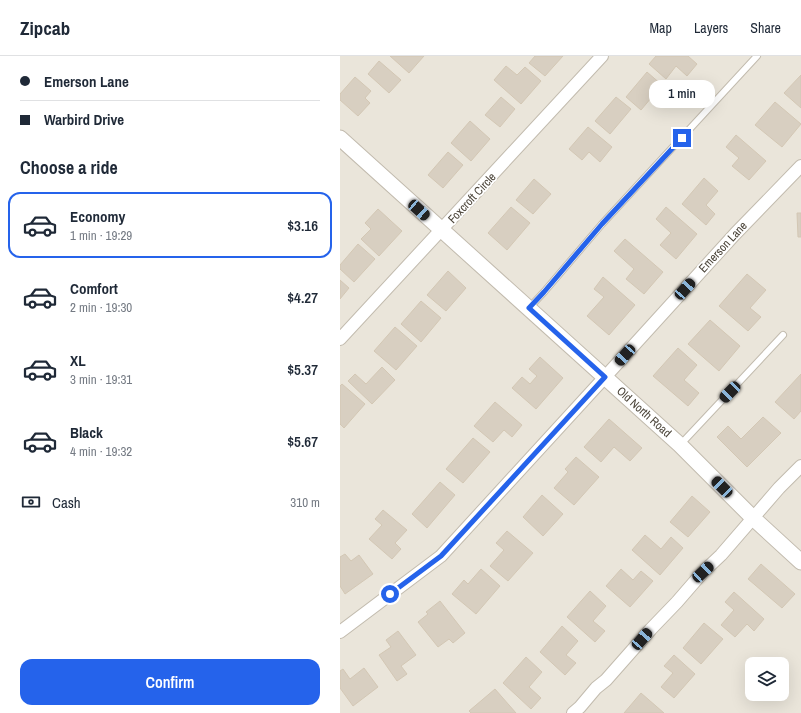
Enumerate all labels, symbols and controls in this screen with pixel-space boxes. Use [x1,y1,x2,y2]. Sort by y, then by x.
text: Zipcab [20,15,70,41]
text: Map [650,19,672,37]
text: Layers [694,19,728,37]
text: Share [750,19,781,37]
text: Emerson Lane [44,71,129,92]
callout: 1 min [649,80,715,108]
text: 1 min [668,85,696,102]
text: Warbird Drive [44,109,124,130]
route end [673,129,691,147]
text: Choose a ride [20,155,118,180]
street label: Foxcroft Circle [444,169,500,227]
car [406,198,432,222]
text: Economy [70,206,125,227]
icon: car [22,207,58,243]
text: $3.16 [287,215,318,236]
street label: Emerson Lane [695,218,751,276]
text: 1 min · 19:29 [70,227,132,244]
car [673,276,697,302]
text: Comfort [70,278,118,299]
icon: car [22,279,58,315]
text: $4.27 [287,287,318,308]
text: 2 min · 19:30 [70,299,132,316]
car [613,342,637,368]
text: XL [70,350,86,371]
icon: car [22,351,58,387]
text: $5.37 [287,359,318,380]
text: 3 min · 19:31 [70,371,132,388]
car [717,379,743,405]
street label: Old North Road [613,383,675,441]
text: Black [70,422,103,443]
icon: car [22,423,58,459]
text: $5.67 [287,431,318,452]
text: 4 min · 19:32 [70,443,132,460]
car [709,474,735,500]
icon: cash [20,491,42,513]
text: Cash [52,492,81,513]
text: 310 m [290,494,320,511]
car [690,559,716,585]
route start [381,585,399,603]
car [630,626,654,652]
map controls [745,657,789,701]
button: layers [745,657,789,701]
button: Confirm [20,659,320,705]

